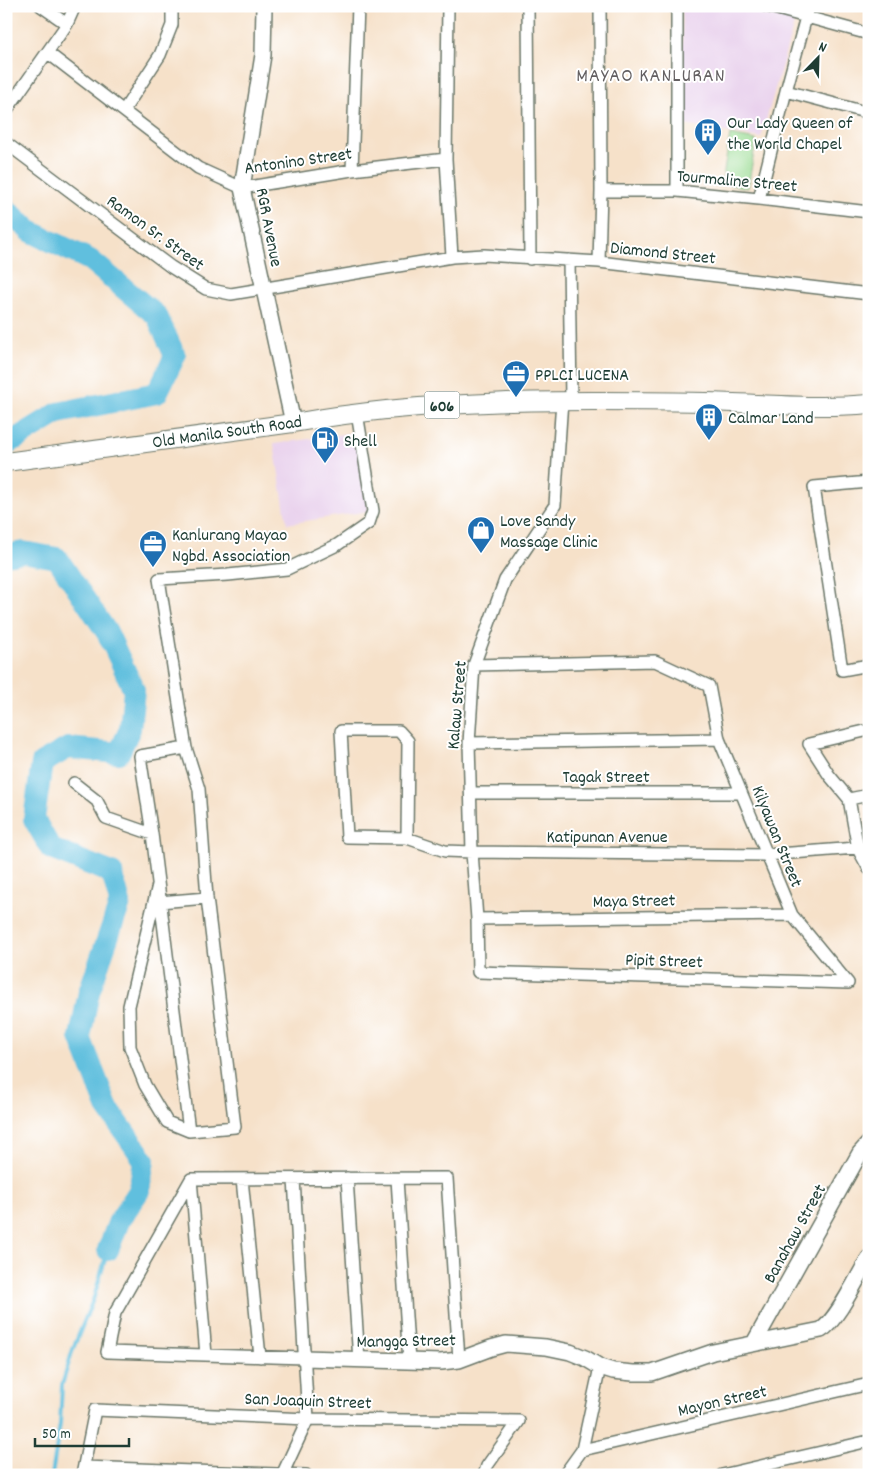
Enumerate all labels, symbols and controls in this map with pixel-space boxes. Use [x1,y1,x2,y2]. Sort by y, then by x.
north arrow [792,32,842,82]
text: N [815,37,829,58]
district label: MAYAO KANLURAN [576,63,726,91]
place label: Our Lady Queen of the World Chapel [727,112,853,158]
building icon: Our Lady Queen of the World Chapel [693,117,723,156]
street label: Antonino Street [243,142,354,182]
street label: Tourmaline Street [676,165,798,200]
street label: RGR Avenue [248,186,287,269]
street label: Ramon Sr. Street [100,190,209,278]
street label: Diamond Street [609,237,717,272]
office icon: PPLCI LUCENA [501,359,531,398]
place label: PPLCI LUCENA [535,364,629,389]
road number: 606 [424,392,460,418]
building icon: Calmar Land [694,402,724,441]
place label: Calmar Land [728,407,814,432]
street label: Old Manila South Road [151,411,304,456]
fuel station icon: Shell [310,425,340,464]
place label: Shell [344,430,377,455]
place label: Love Sandy Massage Clinic [500,510,598,556]
shop icon: Love Sandy Massage Clinic [466,515,496,554]
place label: Kanlurang Mayao Ngbd. Association [172,524,290,570]
office icon: Kanlurang Mayao Ngbd. Association [138,529,168,568]
street label: Kalaw Street [442,659,475,751]
street label: Tagak Street [562,766,650,791]
street label: Kilyawan Street [744,782,808,892]
street label: Katipunan Avenue [546,826,668,851]
street label: Maya Street [593,889,676,916]
street label: Pipit Street [625,949,703,976]
street label: Banahaw Street [759,1180,834,1288]
street label: Mangga Street [356,1329,456,1356]
street label: Mayon Street [676,1380,770,1425]
street label: San Joaquin Street [244,1388,372,1417]
scale bar [35,1416,129,1448]
text: 50 m [42,1424,71,1446]

